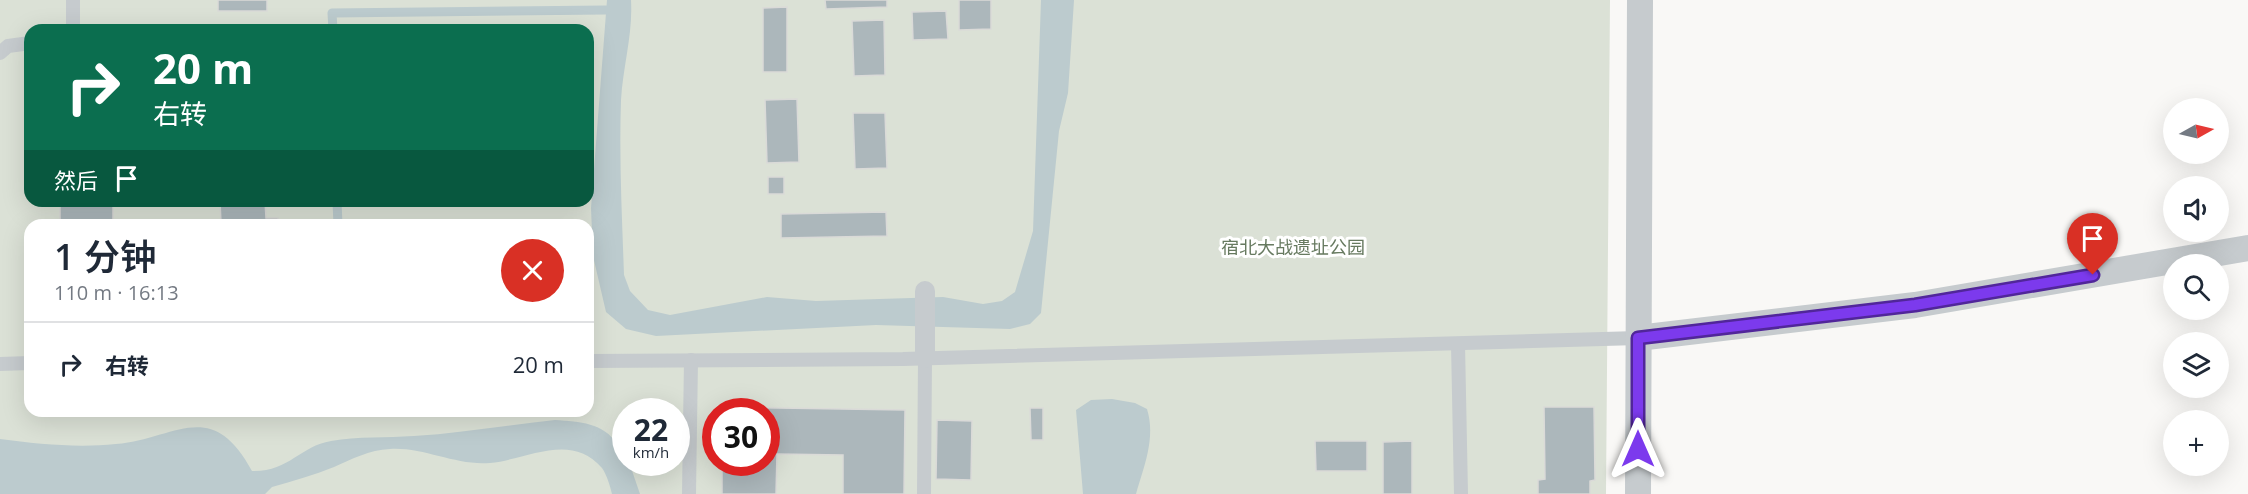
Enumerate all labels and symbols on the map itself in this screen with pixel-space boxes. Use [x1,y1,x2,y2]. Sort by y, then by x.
north arrow [2163,98,2229,164]
pin [2067,213,2118,275]
park label: 宿北大战遗址公园 [1221,235,1365,259]
speed limit sign: 30 [702,398,780,476]
position arrow [1606,417,1670,481]

